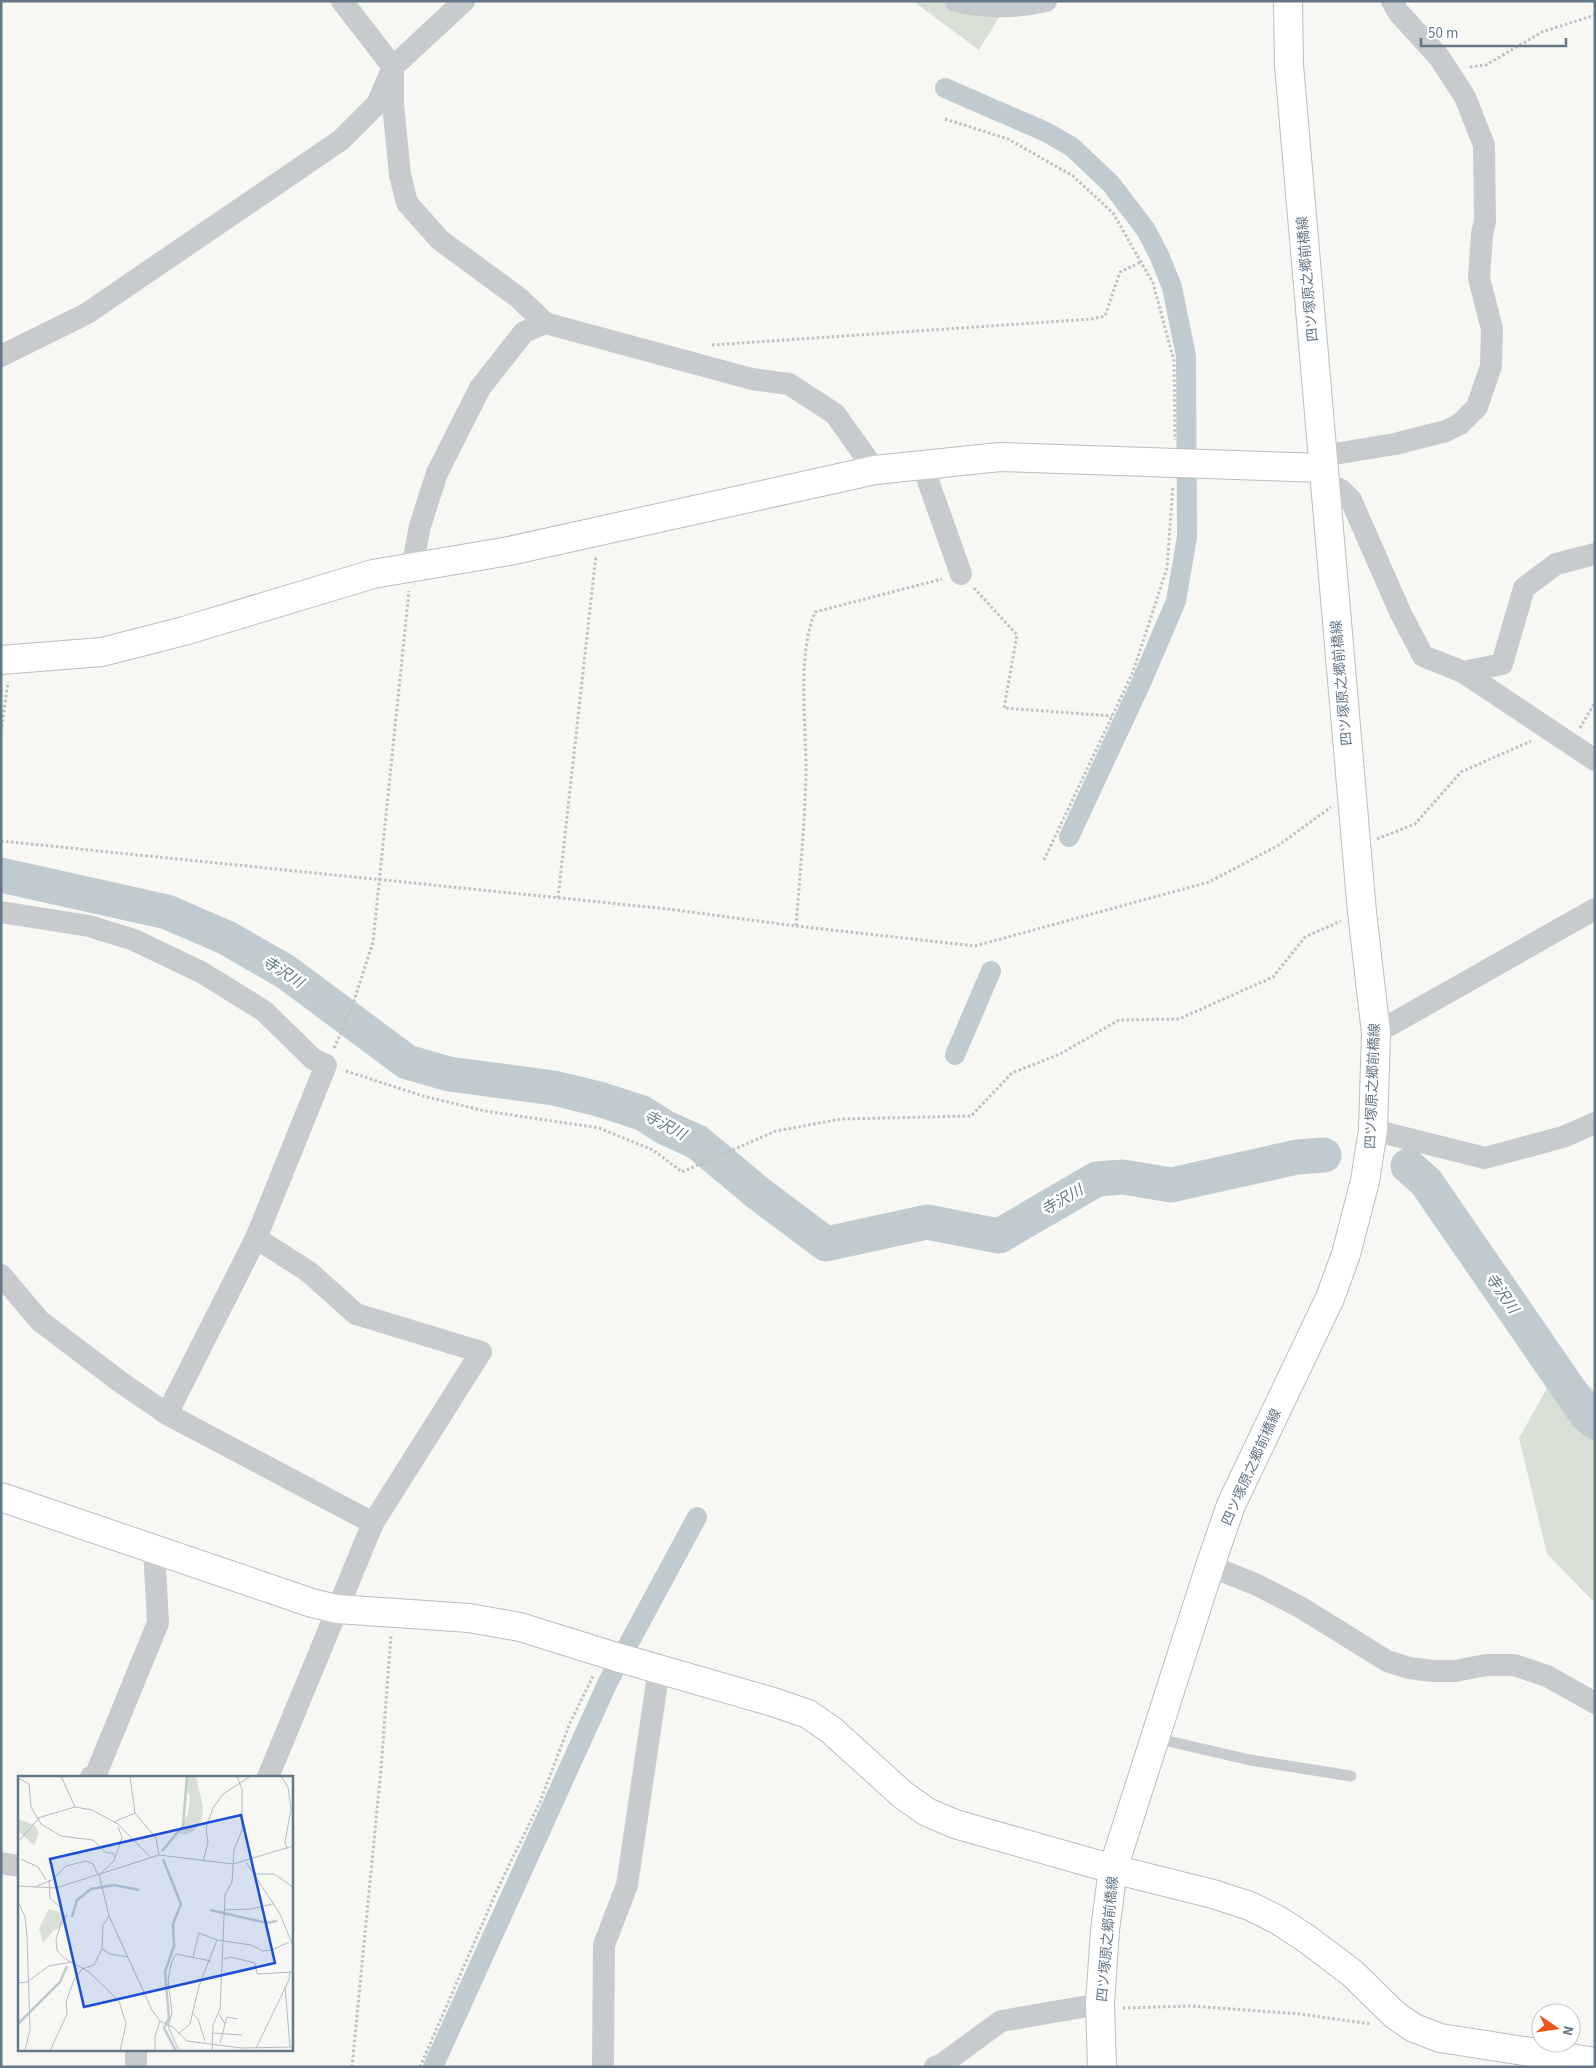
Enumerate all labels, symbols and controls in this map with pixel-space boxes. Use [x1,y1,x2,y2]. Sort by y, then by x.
scale bar [1421,15,1566,47]
text: 50 m [1428,23,1458,44]
street label: 四ツ塚原之郷前橋線 [1293,215,1323,343]
street label: 四ツ塚原之郷前橋線 [1327,619,1357,747]
water label: 寺沢川 [258,951,309,995]
street label: 四ツ塚原之郷前橋線 [1361,1023,1385,1149]
water label: 寺沢川 [640,1106,691,1146]
water label: 寺沢川 [1038,1179,1089,1221]
water label: 寺沢川 [1480,1269,1524,1319]
street label: 四ツ塚原之郷前橋線 [1217,1406,1287,1529]
inset map [18,1776,292,2050]
street label: 四ツ塚原之郷前橋線 [1093,1875,1123,2003]
north arrow [1531,2003,1581,2053]
text: N [1557,2024,1578,2037]

